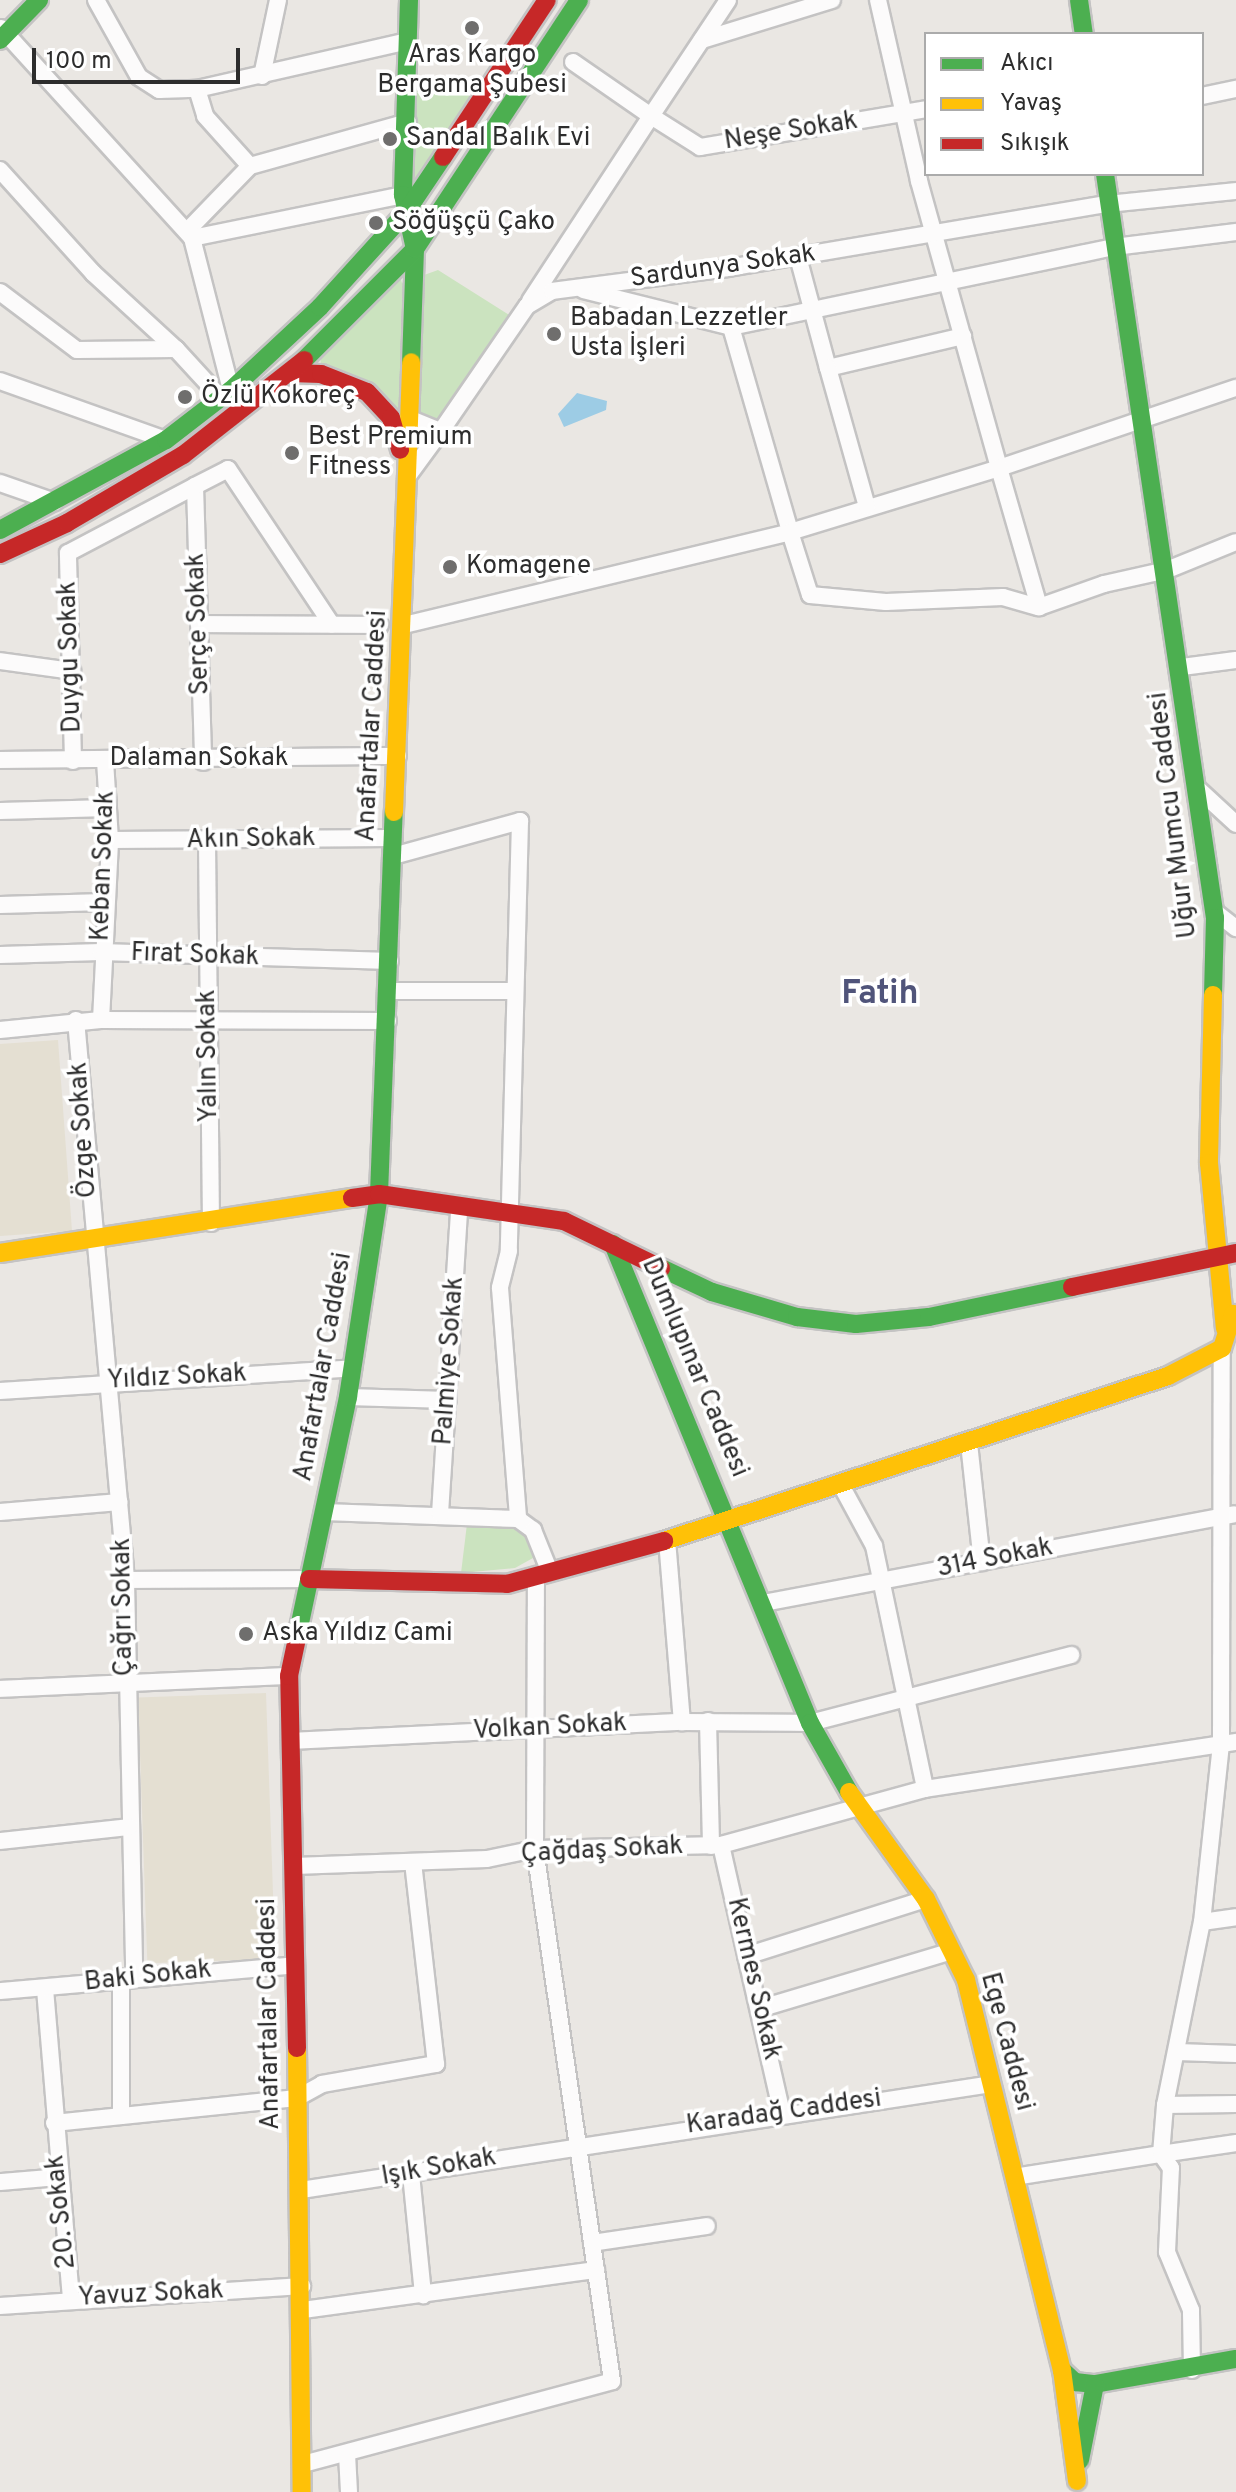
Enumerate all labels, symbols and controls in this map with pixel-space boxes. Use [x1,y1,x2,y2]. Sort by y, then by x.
marker: Aras Kargo Bergama Şubesi [463,19,481,37]
scale bar [36,32,244,82]
legend [924,32,1204,176]
place label: Aras Kargo Bergama Şubesi [377,40,567,102]
text: 100 m [46,47,112,77]
text: Akıcı [1000,49,1053,79]
text: Yavaş [1000,89,1062,119]
street label: Neşe Sokak [722,106,860,158]
place label: Sandal Balık Evi [406,123,590,155]
text: Sıkışık [1000,129,1070,159]
marker: Sandal Balık Evi [381,130,399,148]
place label: Söğüşçü Çako [392,207,555,239]
marker: Söğüşçü Çako [367,214,385,232]
street label: Sardunya Sokak [629,239,817,295]
place label: Babadan Lezzetler Usta İşleri [570,303,788,364]
marker: Babadan Lezzetler Usta İşleri [545,325,563,343]
place label: Özlü Kokoreç [201,381,356,413]
marker: Özlü Kokoreç [176,388,194,406]
place label: Best Premium Fitness [308,422,472,484]
marker: Best Premium Fitness [283,444,301,462]
place label: Komagene [466,551,591,583]
street label: Serçe Sokak [181,552,217,696]
marker: Komagene [441,558,459,576]
street label: Duygu Sokak [53,581,89,733]
street label: Anafartalar Caddesi [351,609,395,843]
street label: Uğur Mumcu Caddesi [1143,690,1205,940]
street label: Dalaman Sokak [110,743,288,775]
street label: Keban Sokak [86,790,122,942]
street label: Akın Sokak [186,823,316,857]
street label: Fırat Sokak [130,938,260,974]
district label: Fatih [841,975,919,1015]
street label: Yalın Sokak [192,989,226,1123]
street label: Özge Sokak [64,1061,104,1199]
street label: Anafartalar Caddesi [288,1250,360,1484]
street label: Dumlupınar Caddesi [634,1254,754,1482]
street label: Palmiye Sokak [429,1276,471,1446]
street label: Yıldız Sokak [106,1359,248,1397]
street label: 314 Sokak [934,1532,1056,1586]
street label: Çağrı Sokak [107,1537,141,1677]
place label: Aska Yıldız Cami [262,1618,454,1650]
marker: Aska Yıldız Cami [237,1625,255,1643]
street label: Volkan Sokak [472,1708,628,1748]
street label: Çağdaş Sokak [520,1831,684,1871]
street label: Kermes Sokak [719,1895,787,2063]
street label: Anafartalar Caddesi [252,1898,288,2130]
street label: Baki Sokak [83,1955,213,1999]
street label: Ege Caddesi [973,1969,1039,2115]
street label: Karadağ Caddesi [684,2084,884,2142]
street label: Işık Sokak [379,2143,499,2193]
street label: 20. Sokak [40,2153,84,2271]
street label: Yavuz Sokak [77,2276,225,2314]

